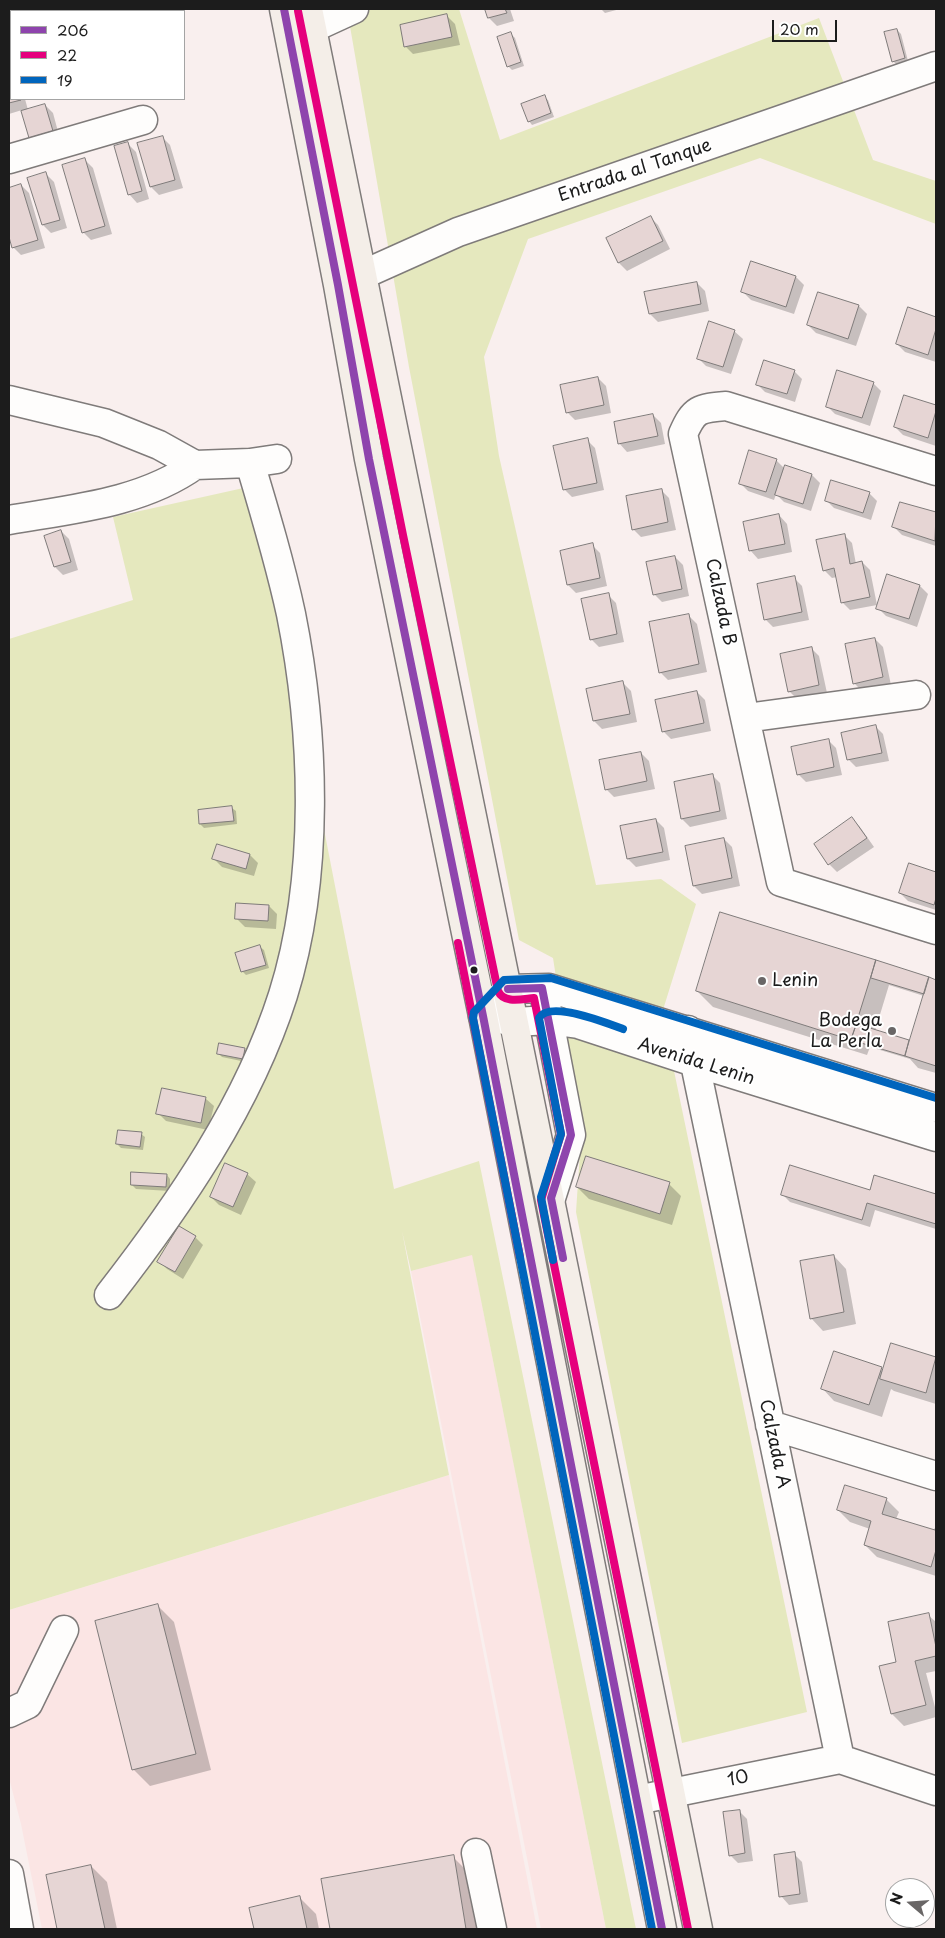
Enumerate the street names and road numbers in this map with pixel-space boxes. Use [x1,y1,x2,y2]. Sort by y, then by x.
street label: Entrada al Tanque [555,135,715,207]
street label: Calzada B [700,556,740,648]
street label: Avenida Lenin [635,1034,757,1090]
street label: Calzada A [754,1397,794,1491]
street label: 10 [726,1766,750,1792]

